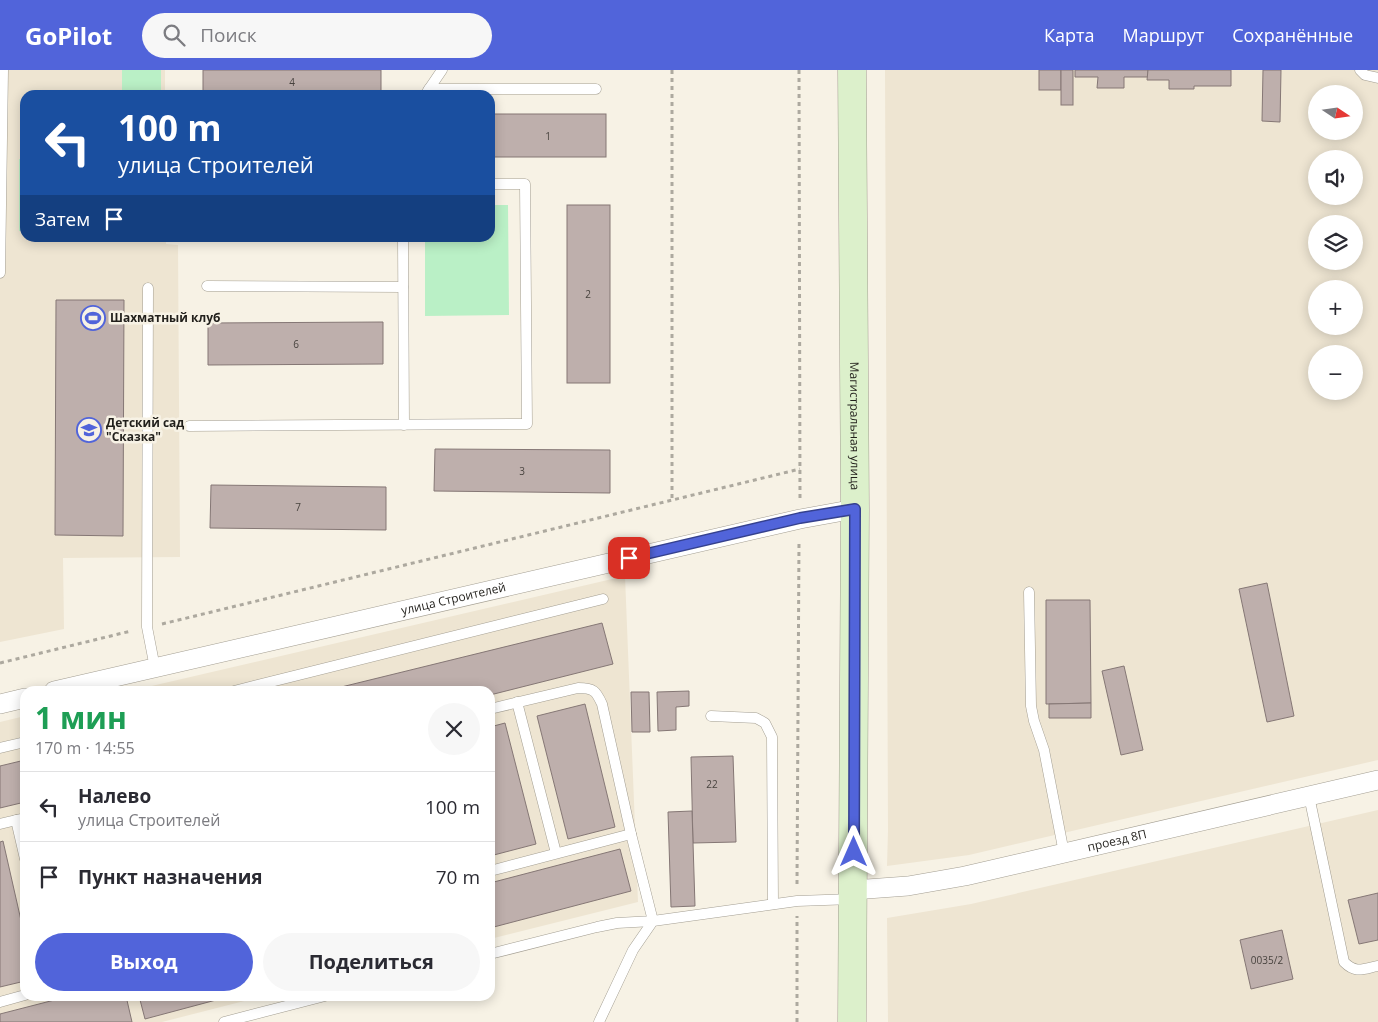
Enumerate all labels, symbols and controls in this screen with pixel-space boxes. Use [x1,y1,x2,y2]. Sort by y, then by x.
search box [142,13,492,58]
text: GoPilot [25,19,112,52]
icon: search [160,21,188,49]
text: Поиск [200,22,257,48]
text: Карта [1044,23,1094,47]
text: Маршрут [1122,23,1204,47]
text: Сохранённые [1232,23,1353,47]
house number: 4 [289,75,295,89]
north arrow [1308,85,1362,140]
map controls [1308,85,1363,400]
text: 100 m [118,104,222,151]
icon: left [35,110,100,175]
house number: 1 [545,129,551,143]
text: улица Строителей [118,149,314,179]
button: sound [1308,150,1363,205]
icon: arrive [100,205,128,233]
text: Затем [35,206,90,232]
button: layers [1308,215,1363,270]
button: + [1308,280,1363,335]
house number: 2 [585,287,591,301]
sports icon: Шахматный клуб [80,305,106,331]
place label: Шахматный клуб [110,309,221,326]
house number: 6 [293,337,299,351]
button: − [1308,345,1363,400]
street label: Магистральная улица [846,362,864,490]
place label: Детский сад "Сказка" [106,414,184,445]
school or university icon: Детский сад "Сказка" [76,417,102,443]
house number: 3 [519,464,525,478]
house number: 7 [295,500,301,514]
pin [608,537,650,579]
icon: arrive [615,544,643,572]
street label: улица Строителей [399,578,507,619]
text: 1 мин [35,697,127,738]
button: close [428,703,480,755]
text: 170 m · 14:55 [35,737,135,759]
house number: 22 [706,777,718,791]
text: Налево [78,783,151,809]
icon: left [35,793,63,821]
text: 100 m [425,794,480,820]
text: улица Строителей [78,809,220,831]
position arrow [827,825,879,877]
street label: проезд 8П [1086,825,1148,855]
icon: arrive [35,863,63,891]
text: Пункт назначения [78,864,263,890]
text: 70 m [436,864,480,890]
button: Выход [35,933,253,991]
button: Поделиться [263,933,480,991]
house number: 0035/2 [1251,953,1283,967]

